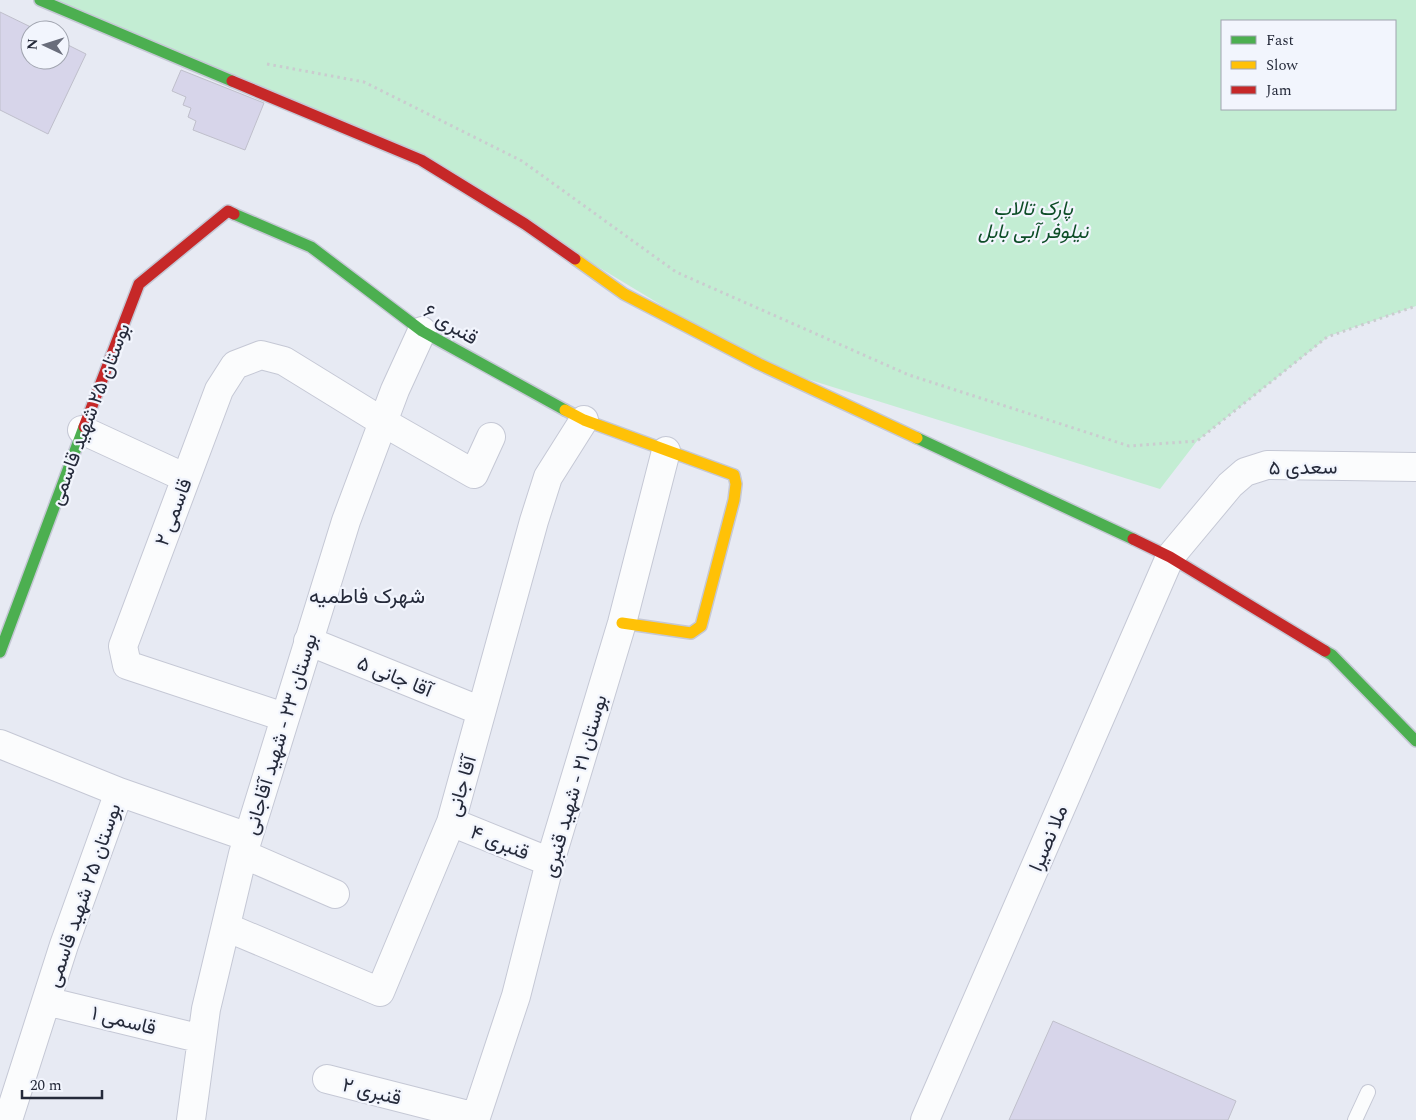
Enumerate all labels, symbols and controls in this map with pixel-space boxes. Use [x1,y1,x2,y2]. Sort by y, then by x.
north arrow [20,20,70,70]
legend [1221,20,1396,110]
text: Fast [1266,29,1294,52]
text: N [22,38,43,51]
text: Slow [1266,54,1298,77]
text: Jam [1266,79,1292,102]
park label: پارک تالاب نیلوفر آبی بابل [978,194,1089,247]
street label: قنبری ۶ [417,297,484,353]
street label: بوستان ۲۵ شهید قاسمی [41,319,138,510]
street label: سعدی ۵ [1268,452,1338,484]
street label: قاسمی ۲ [147,474,201,551]
district label: شهرک فاطمیه [309,581,425,613]
street label: بوستان ۲۳ - شهید آقاجانی [236,630,326,839]
street label: آقا جانی ۵ [352,648,438,706]
street label: بوستان ۲۱ - شهید قنبری [534,691,615,881]
street label: آقا جانی [439,751,485,820]
street label: بوستان ۲۵ شهید قاسمی [38,799,130,991]
street label: ملا نصیرا [1022,801,1076,876]
street label: قنبری ۴ [466,818,534,868]
street label: قاسمی ۱ [88,998,159,1043]
scale bar [22,1068,102,1100]
street label: قنبری ۲ [339,1070,405,1114]
text: 20 m [30,1074,62,1097]

